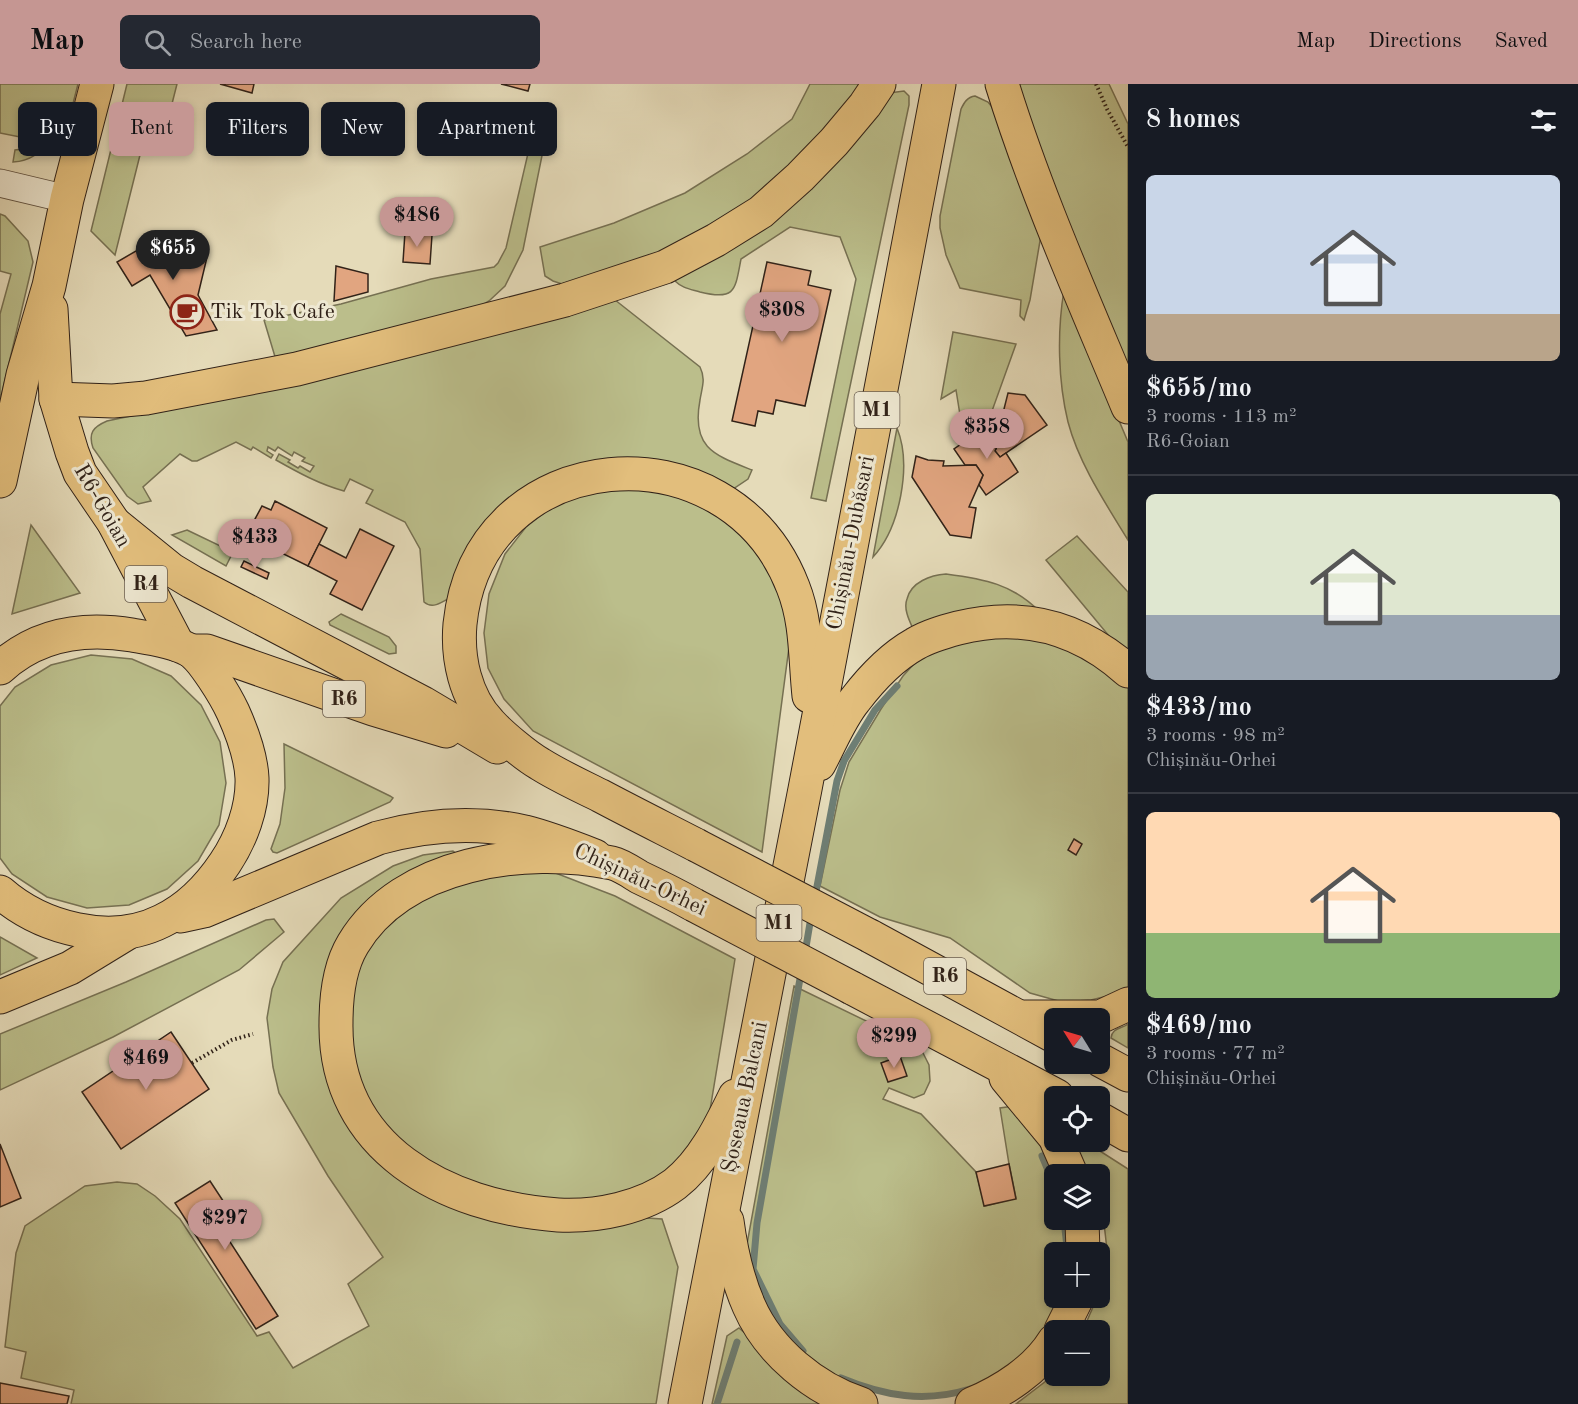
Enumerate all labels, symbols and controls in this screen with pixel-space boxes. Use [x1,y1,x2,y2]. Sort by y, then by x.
search box [120,15,540,69]
icon: search [141,26,174,59]
text: Map [30,28,84,56]
text: Search here [189,31,302,53]
text: Map [1296,31,1335,52]
text: Directions [1368,31,1462,52]
text: Saved [1495,31,1548,52]
chip: Buy [18,102,97,156]
chip: Rent [109,102,194,156]
chip: Filters [206,102,309,156]
chip: New [321,102,405,156]
chip: Apartment [417,102,557,156]
icon: filters [1527,104,1560,137]
text: 8 homes [1146,107,1240,133]
pin: $486 [381,197,453,248]
text: $486 [394,206,440,226]
icon: home [1299,214,1407,322]
pin: $655 [137,230,209,281]
text: $655 [150,239,196,259]
pin: $308 [746,292,818,343]
cafe icon: Tik Tok Cafe [169,294,205,330]
place label: Tik Tok Cafe [210,301,335,323]
text: $308 [759,301,805,321]
text: $655/mo [1146,376,1252,402]
road number: M1 [854,392,900,428]
text: 3 rooms · 113 m² [1146,407,1296,427]
pin: $358 [951,409,1023,460]
text: $358 [964,418,1010,438]
text: R6-Goian [1146,432,1230,452]
street label: Chișinău-Dubăsari [823,454,880,632]
street label: R6-Goian [69,461,135,551]
pin: $433 [219,519,291,570]
text: $433 [232,528,278,548]
icon: home [1299,533,1407,641]
road number: R4 [125,566,167,602]
road number: R6 [323,681,365,717]
text: $433/mo [1146,695,1252,721]
text: 3 rooms · 98 m² [1146,726,1285,746]
text: Chișinău-Orhei [1146,751,1276,771]
street label: Chișinău-Orhei [570,840,710,921]
icon: home [1299,851,1407,959]
road number: M1 [756,905,802,941]
road number: R6 [924,958,966,994]
north arrow [1044,1008,1110,1074]
map controls [1044,1008,1110,1386]
text: $469/mo [1146,1013,1252,1039]
pin: $299 [858,1018,930,1069]
street label: Șoseaua Balcani [718,1019,772,1175]
text: $299 [871,1027,917,1047]
pin: $469 [110,1040,182,1091]
text: 3 rooms · 77 m² [1146,1044,1285,1064]
text: $469 [123,1049,169,1069]
text: Chișinău-Orhei [1146,1069,1276,1089]
button: locate [1044,1086,1110,1152]
button: layers [1044,1164,1110,1230]
pin: $297 [189,1200,261,1251]
text: $297 [202,1209,248,1229]
button: + [1044,1242,1110,1308]
button: − [1044,1320,1110,1386]

